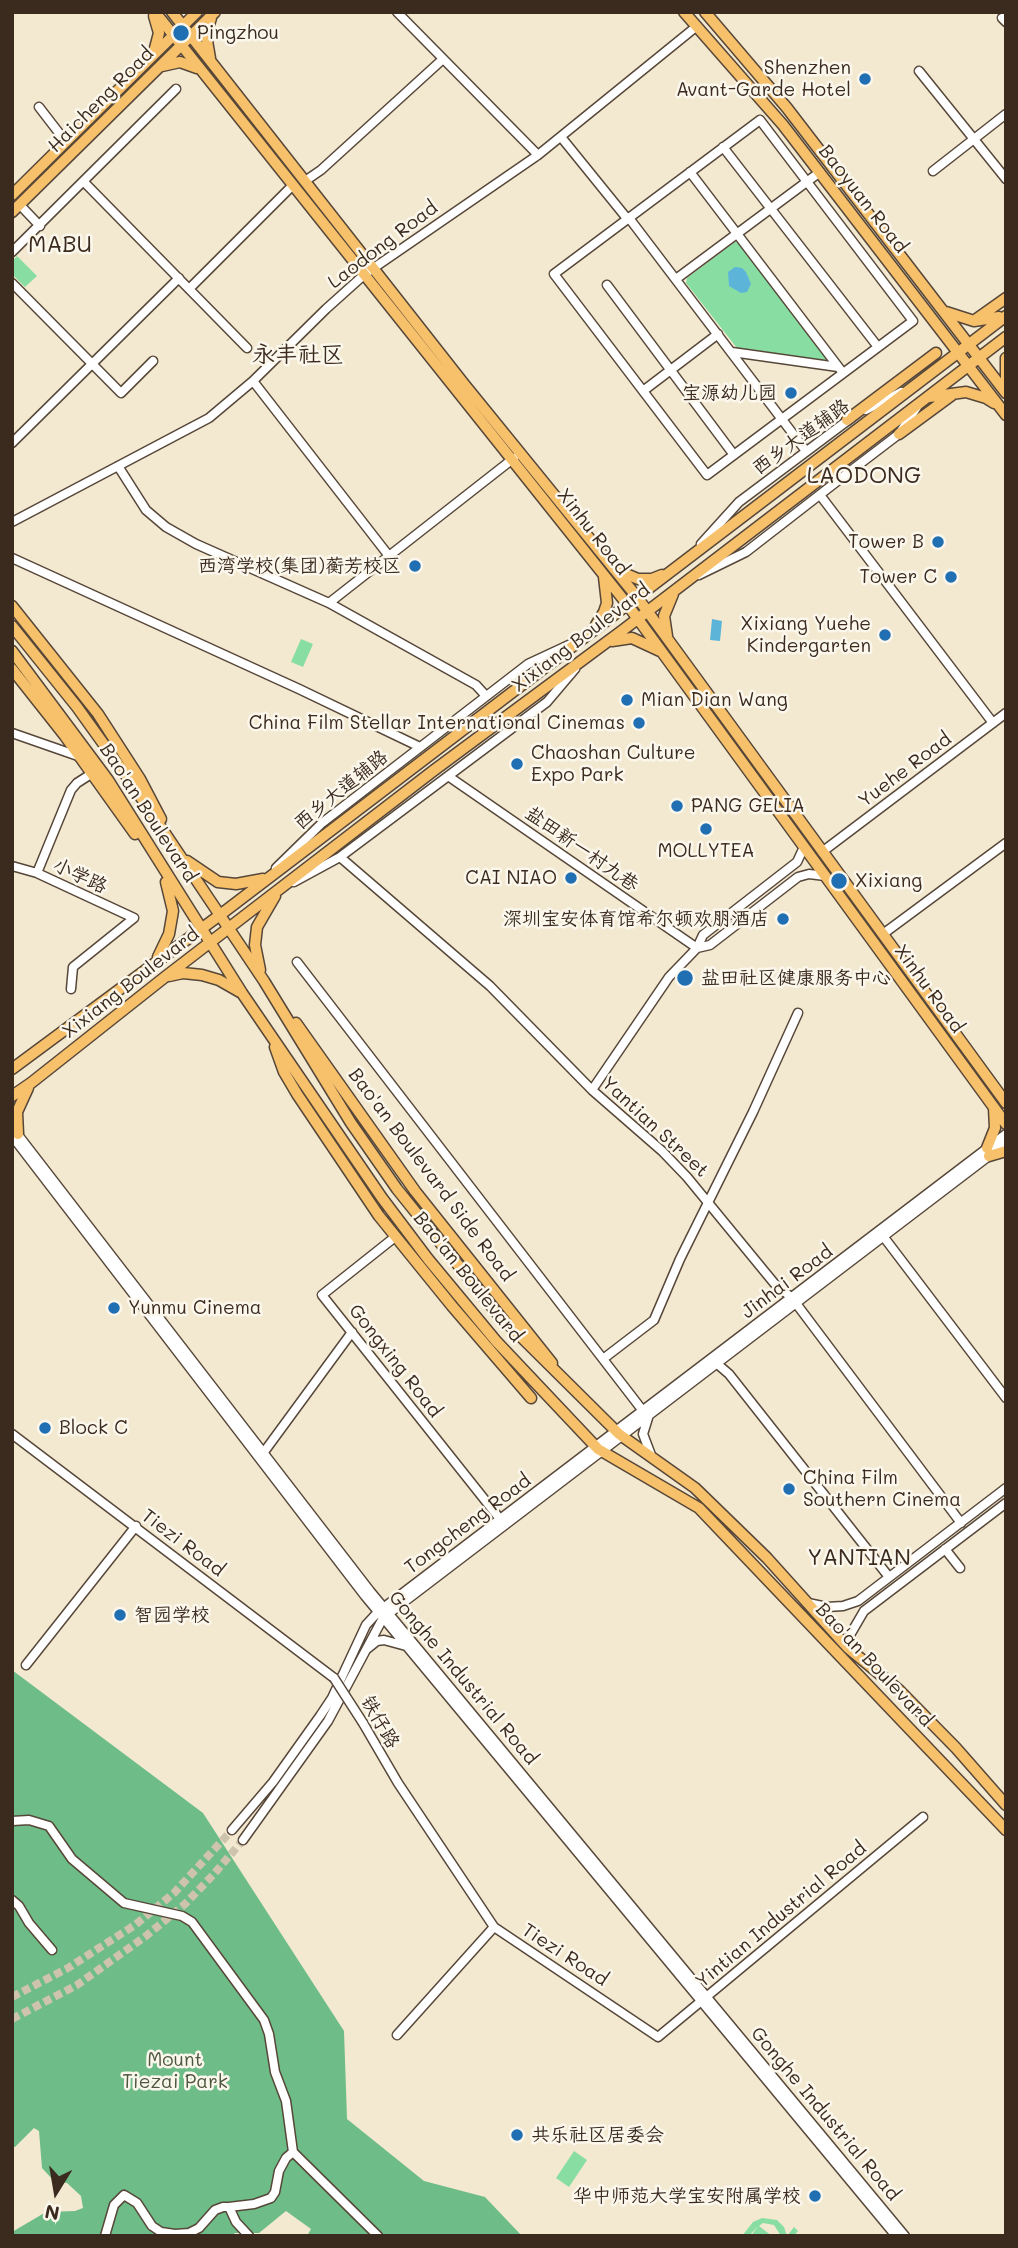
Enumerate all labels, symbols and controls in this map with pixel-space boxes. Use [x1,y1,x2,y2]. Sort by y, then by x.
place label: Pingzhou [197,22,279,44]
marker: Pingzhou [171,23,191,43]
street label: Haicheng Road [44,43,158,157]
place label: Shenzhen Avant-Garde Hotel [676,57,851,101]
marker: Shenzhen Avant-Garde Hotel [857,71,873,87]
street label: Baoyuan Road [814,140,912,258]
street label: Laodong Road [324,196,442,294]
district label: MABU [25,231,95,259]
district label: 永丰社区 [252,341,344,369]
place label: 宝源幼儿园 [682,382,777,404]
marker: 宝源幼儿园 [783,385,799,401]
street label: 西乡大道辅路 [748,394,854,480]
district label: LAODONG [801,462,927,490]
street label: Xinhu Road [552,484,634,580]
place label: Tower B [848,531,924,553]
marker: Tower B [930,534,946,550]
place label: 西湾学校(集团)蘅芳校区 [198,555,401,577]
marker: 西湾学校(集团)蘅芳校区 [407,558,423,574]
place label: Tower C [859,566,937,588]
marker: Tower C [943,569,959,585]
street label: Xixiang Boulevard [508,579,654,697]
place label: Xixiang Yuehe Kindergarten [741,613,871,657]
marker: Xixiang Yuehe Kindergarten [877,627,893,643]
place label: Mian Dian Wang [641,689,788,711]
marker: Mian Dian Wang [619,692,635,708]
place label: China Film Stellar International Cinemas [249,712,625,734]
marker: China Film Stellar International Cinemas [631,715,647,731]
street label: Yuehe Road [854,728,956,812]
street label: Bao'an Boulevard [95,739,201,887]
place label: Chaoshan Culture Expo Park [531,742,696,786]
street label: 西乡大道辅路 [290,745,392,835]
marker: Chaoshan Culture Expo Park [509,756,525,772]
place label: PANG GELIA [691,795,805,817]
marker: PANG GELIA [669,798,685,814]
street label: 盐田新一村九巷 [521,802,643,896]
marker: MOLLYTEA [698,821,714,837]
place label: MOLLYTEA [657,840,755,862]
street label: 小学路 [49,854,111,898]
place label: CAI NIAO [465,867,557,889]
marker: CAI NIAO [563,870,579,886]
place label: Xixiang [855,870,922,892]
marker: Xixiang [829,871,849,891]
place label: 深圳宝安体育馆希尔顿欢朋酒店 [503,908,769,930]
marker: 深圳宝安体育馆希尔顿欢朋酒店 [775,911,791,927]
street label: Xixiang Boulevard [58,923,204,1043]
street label: Xinhu Road [889,940,969,1038]
place label: 盐田社区健康服务中心 [701,967,891,989]
marker: 盐田社区健康服务中心 [675,968,695,988]
street label: Bao'an Boulevard Side Road [343,1064,519,1286]
street label: Yantian Street [597,1072,713,1182]
street label: Bao'an Boulevard [408,1207,528,1347]
street label: Jinhai Road [737,1240,837,1324]
place label: Yunmu Cinema [128,1297,262,1319]
marker: Yunmu Cinema [106,1300,122,1316]
street label: Gongxing Road [344,1300,446,1422]
place label: Block C [59,1417,128,1439]
marker: Block C [37,1420,53,1436]
place label: China Film Southern Cinema [803,1467,961,1511]
street label: Tongcheng Road [400,1469,536,1579]
marker: China Film Southern Cinema [781,1481,797,1497]
street label: Tiezi Road [137,1504,229,1582]
district label: YANTIAN [801,1544,917,1572]
street label: Gonghe Industrial Road [384,1587,542,1769]
street label: Bao'an Boulevard [811,1598,937,1732]
place label: 智园学校 [134,1604,210,1626]
marker: 智园学校 [112,1607,128,1623]
street label: 铁仔路 [356,1692,404,1752]
street label: Yintian Industrial Road [691,1837,871,1993]
street label: Tiezi Road [518,1919,612,1991]
street label: Gonghe Industrial Road [746,2023,904,2205]
park label: Mount Tiezai Park [122,2049,228,2093]
place label: 共乐社区居委会 [531,2124,664,2146]
marker: 共乐社区居委会 [509,2127,525,2143]
north arrow [21,2157,91,2227]
place label: 华中师范大学宝安附属学校 [573,2185,801,2207]
marker: 华中师范大学宝安附属学校 [807,2188,823,2204]
text: N [42,2199,61,2227]

